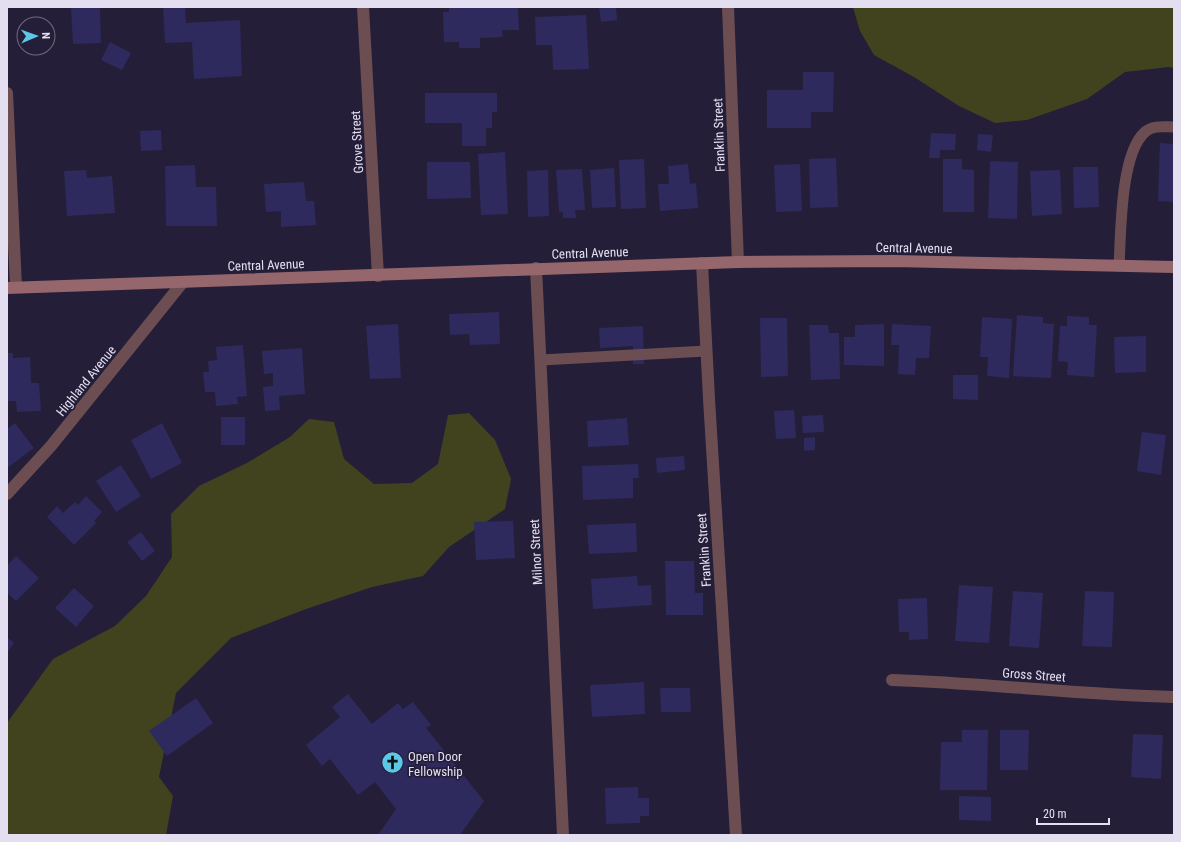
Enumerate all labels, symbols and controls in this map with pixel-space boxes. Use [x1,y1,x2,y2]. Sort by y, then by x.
north arrow [16,16,56,56]
text: N [39,32,52,40]
street label: Franklin Street [710,98,728,172]
street label: Grove Street [348,110,366,174]
street label: Central Avenue [875,240,953,256]
street label: Central Avenue [551,244,629,262]
street label: Central Avenue [227,256,305,274]
street label: Highland Avenue [53,343,119,419]
street label: Franklin Street [694,512,714,587]
street label: Milnor Street [527,518,545,585]
street label: Gross Street [1002,665,1066,685]
place label: Open Door Fellowship [408,749,463,779]
church icon: Open Door Fellowship [380,750,406,776]
scale bar [1037,800,1109,826]
text: 20 m [1043,807,1067,821]

